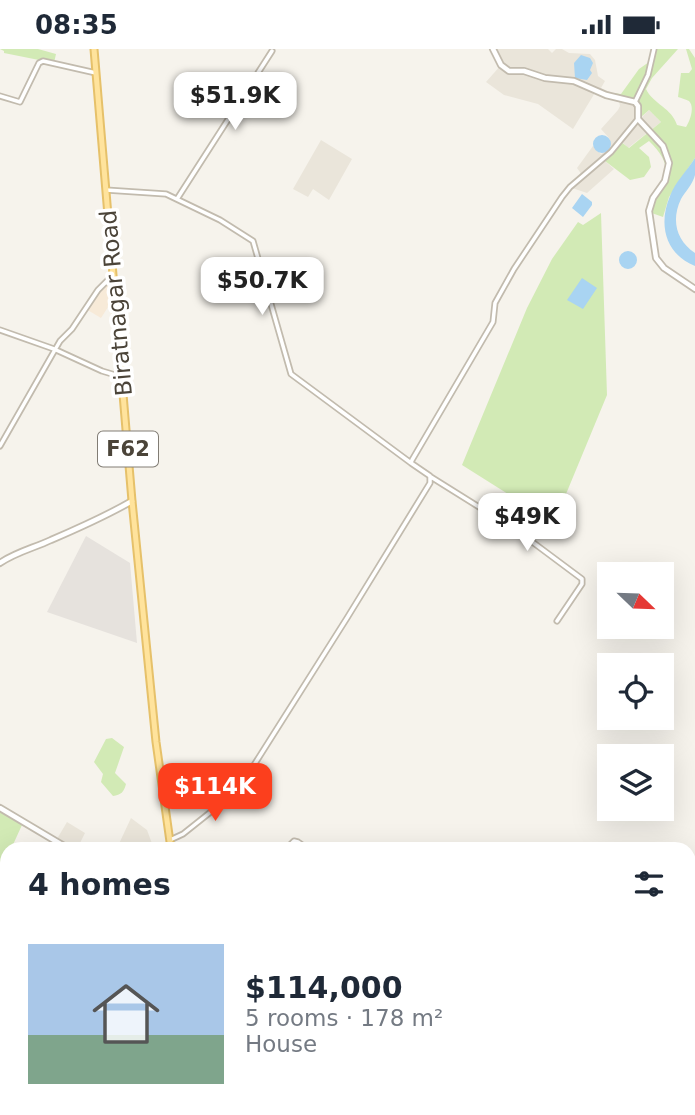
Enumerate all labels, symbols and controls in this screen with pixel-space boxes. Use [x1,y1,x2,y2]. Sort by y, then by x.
text: 08:35 [35,10,118,40]
pin: $51.9K [178,73,292,132]
text: $51.9K [190,82,280,108]
street label: Biratnagar Road [95,209,137,397]
pin: $50.7K [205,257,319,317]
text: $50.7K [217,267,307,293]
road number: F62 [98,431,158,467]
pin: $49K [486,493,568,553]
text: $49K [494,503,560,529]
north arrow [597,562,674,639]
map controls [597,562,674,821]
button: locate [597,653,674,730]
button: layers [597,744,674,821]
pin: $114K [166,763,264,823]
text: $114K [174,773,256,799]
icon: filters [630,865,668,903]
text: 4 homes [28,867,171,902]
text: $114,000 [245,970,403,1005]
icon: home [84,972,168,1056]
text: 5 rooms · 178 m² [245,1005,443,1031]
text: House [245,1031,317,1057]

